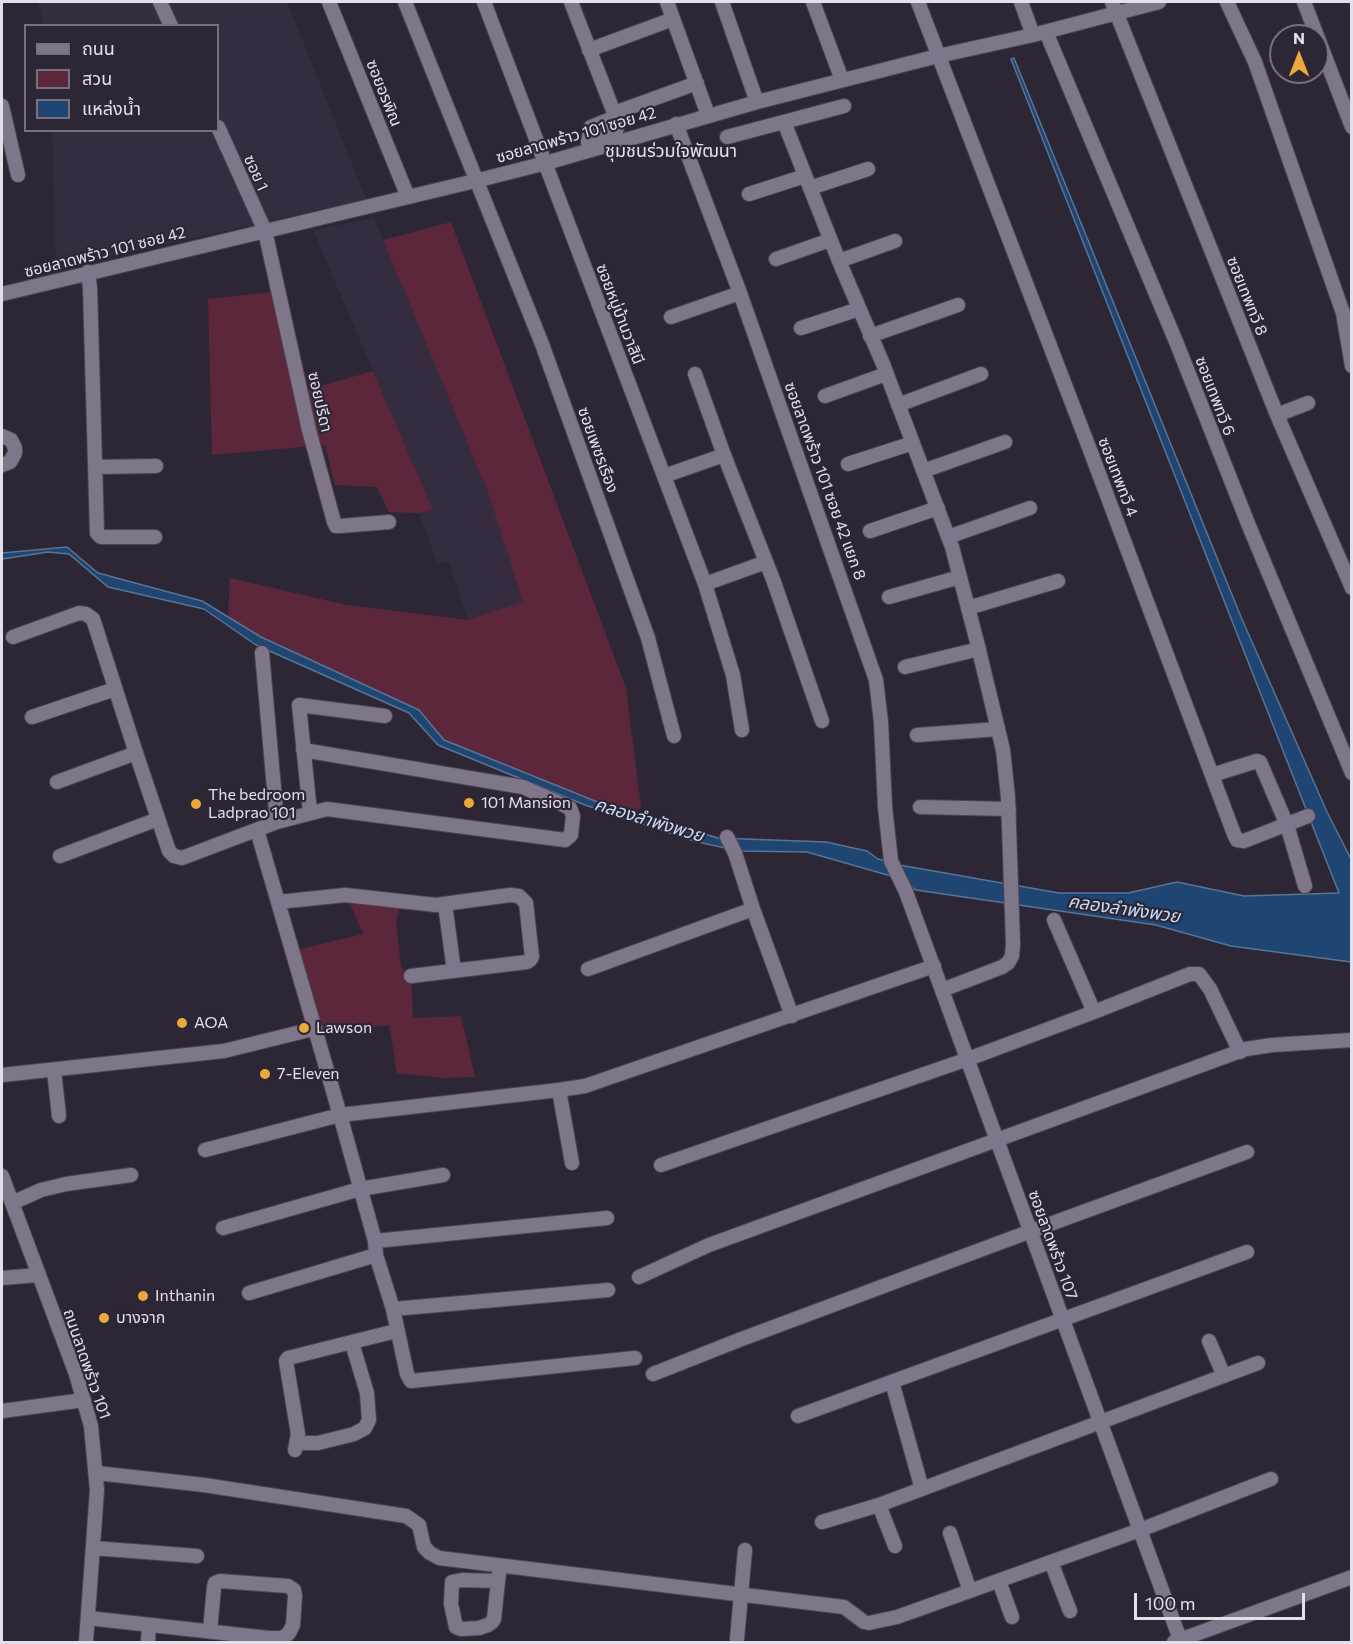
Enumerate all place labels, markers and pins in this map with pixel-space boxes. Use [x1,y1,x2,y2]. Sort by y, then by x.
place label: The bedroom Ladprao 101 [208,785,305,823]
place label: 101 Mansion [481,793,571,813]
marker: 101 Mansion [462,796,476,810]
marker: The bedroom Ladprao 101 [189,797,203,811]
place label: AOA [194,1013,228,1033]
marker: AOA [175,1016,189,1030]
place label: Lawson [316,1018,372,1038]
marker: Lawson [297,1021,311,1035]
place label: 7-Eleven [277,1064,340,1084]
marker: 7-Eleven [258,1067,272,1081]
place label: Inthanin [155,1286,215,1306]
marker: Inthanin [136,1289,150,1303]
place label: บางจาก [116,1308,165,1328]
marker: บางจาก [97,1311,111,1325]

